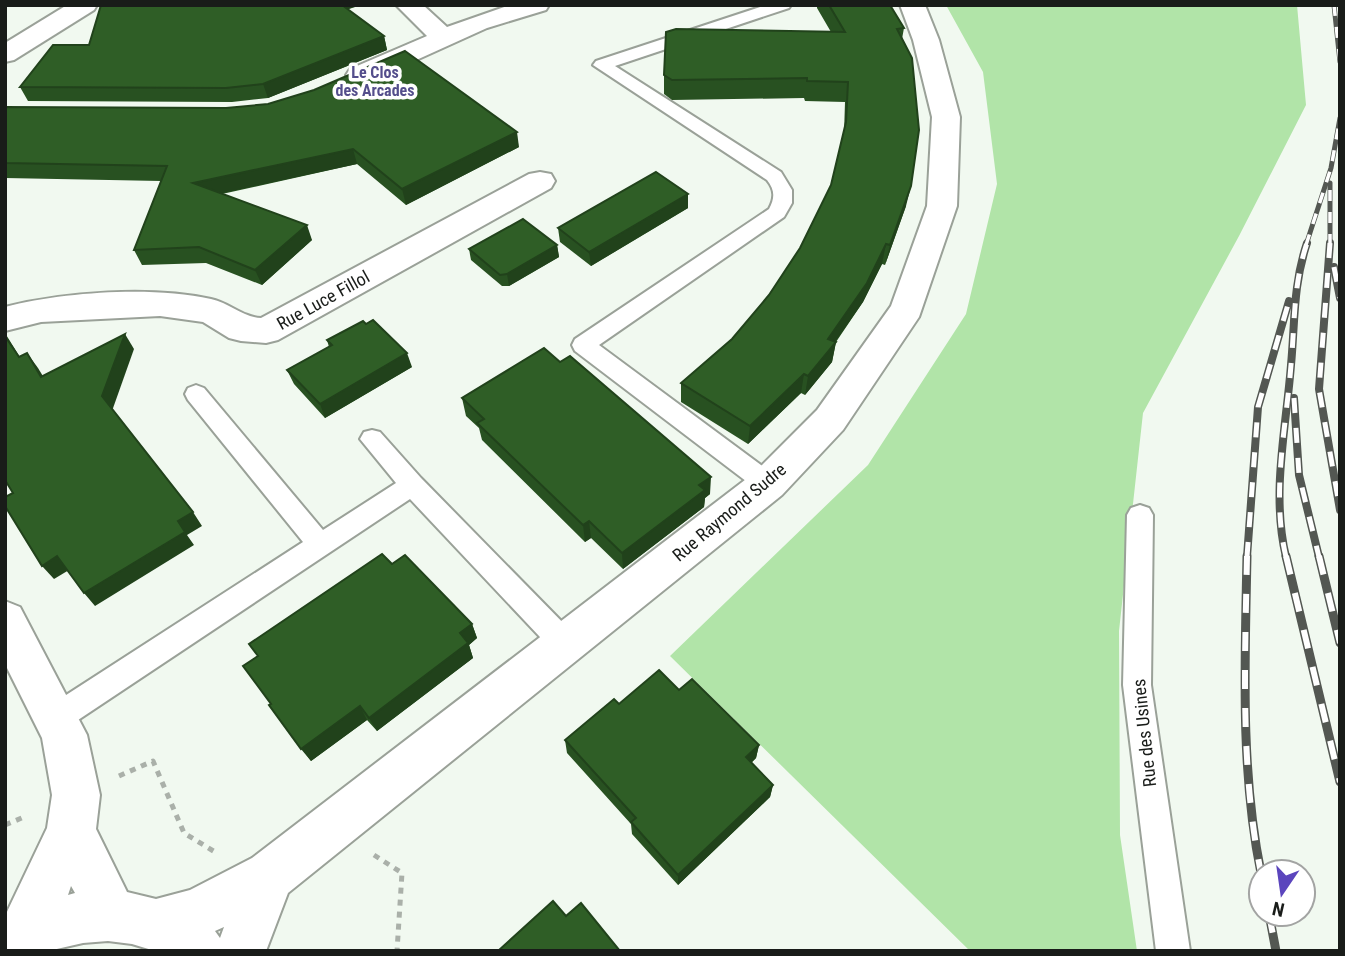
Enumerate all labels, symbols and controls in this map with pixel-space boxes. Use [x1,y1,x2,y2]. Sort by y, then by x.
district label: Le Clos des Arcades [336,63,415,100]
street label: Rue Luce Fillol [273,266,373,334]
street label: Rue Raymond Sudre [668,458,790,566]
street label: Rue des Usines [1128,678,1160,788]
north arrow [1247,858,1317,928]
text: N [1270,897,1287,922]

